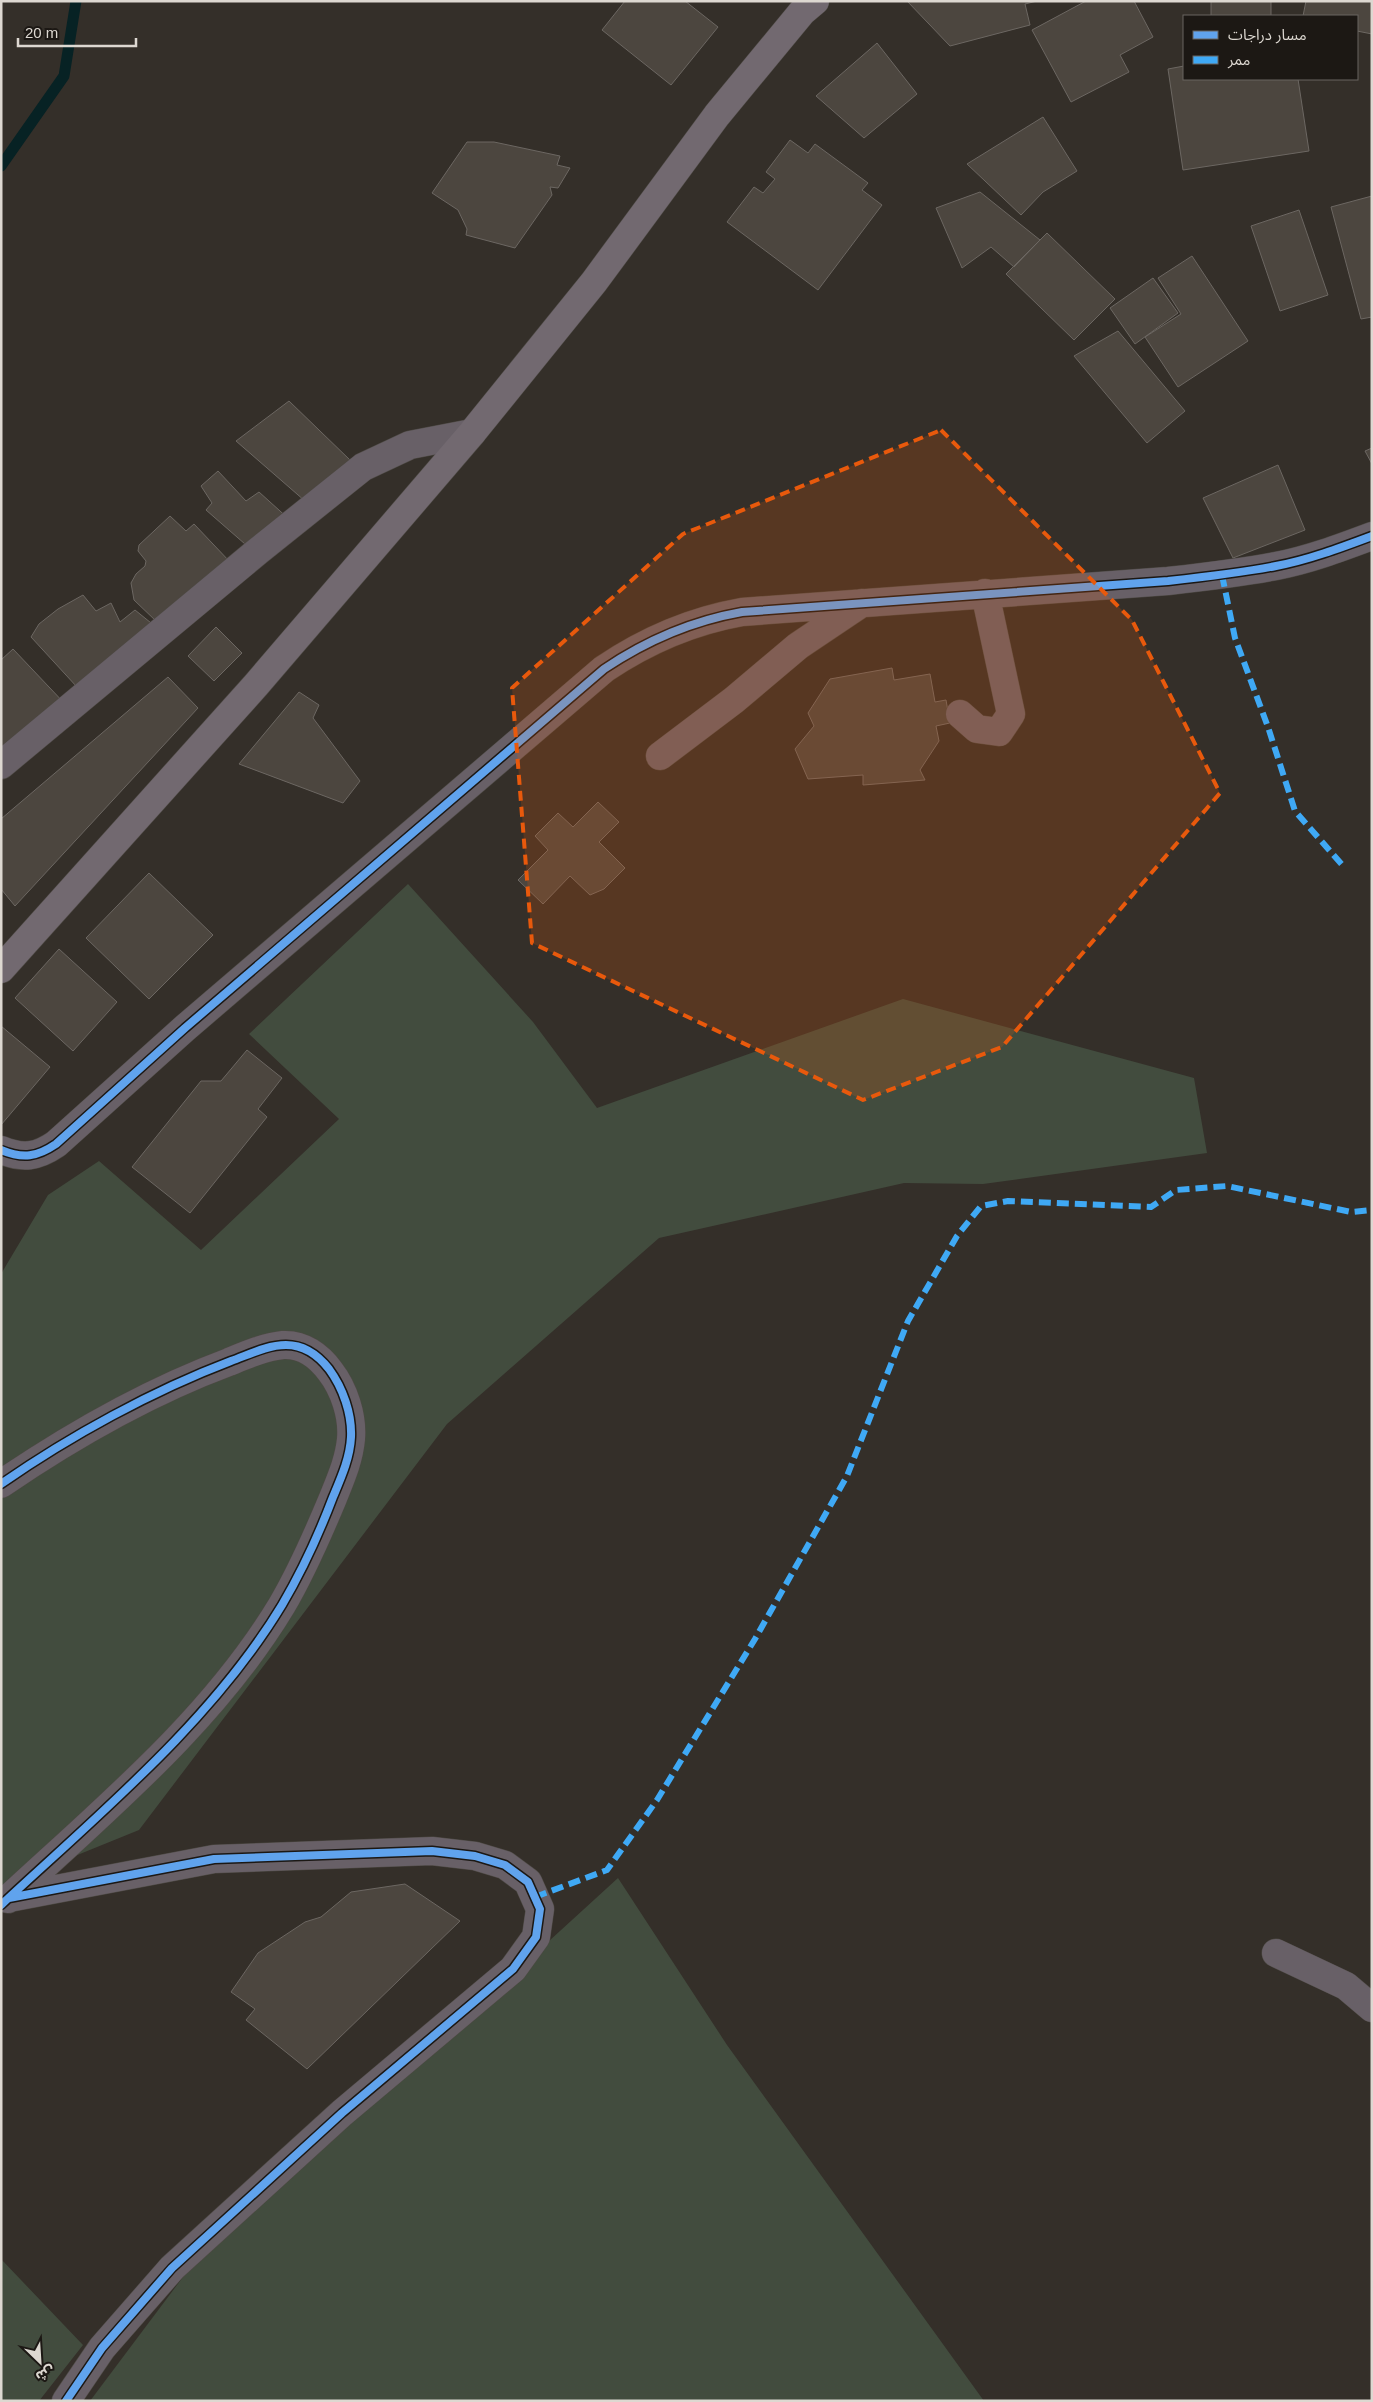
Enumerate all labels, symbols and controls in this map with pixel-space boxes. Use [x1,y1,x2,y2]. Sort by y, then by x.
scale bar [18,15,135,47]
legend [1183,15,1358,80]
text: 20 m [25,24,58,41]
text: مسار دراجات [1228,26,1307,44]
text: ممر [1227,51,1251,69]
north arrow [15,2337,65,2387]
text: ش [33,2362,58,2385]

